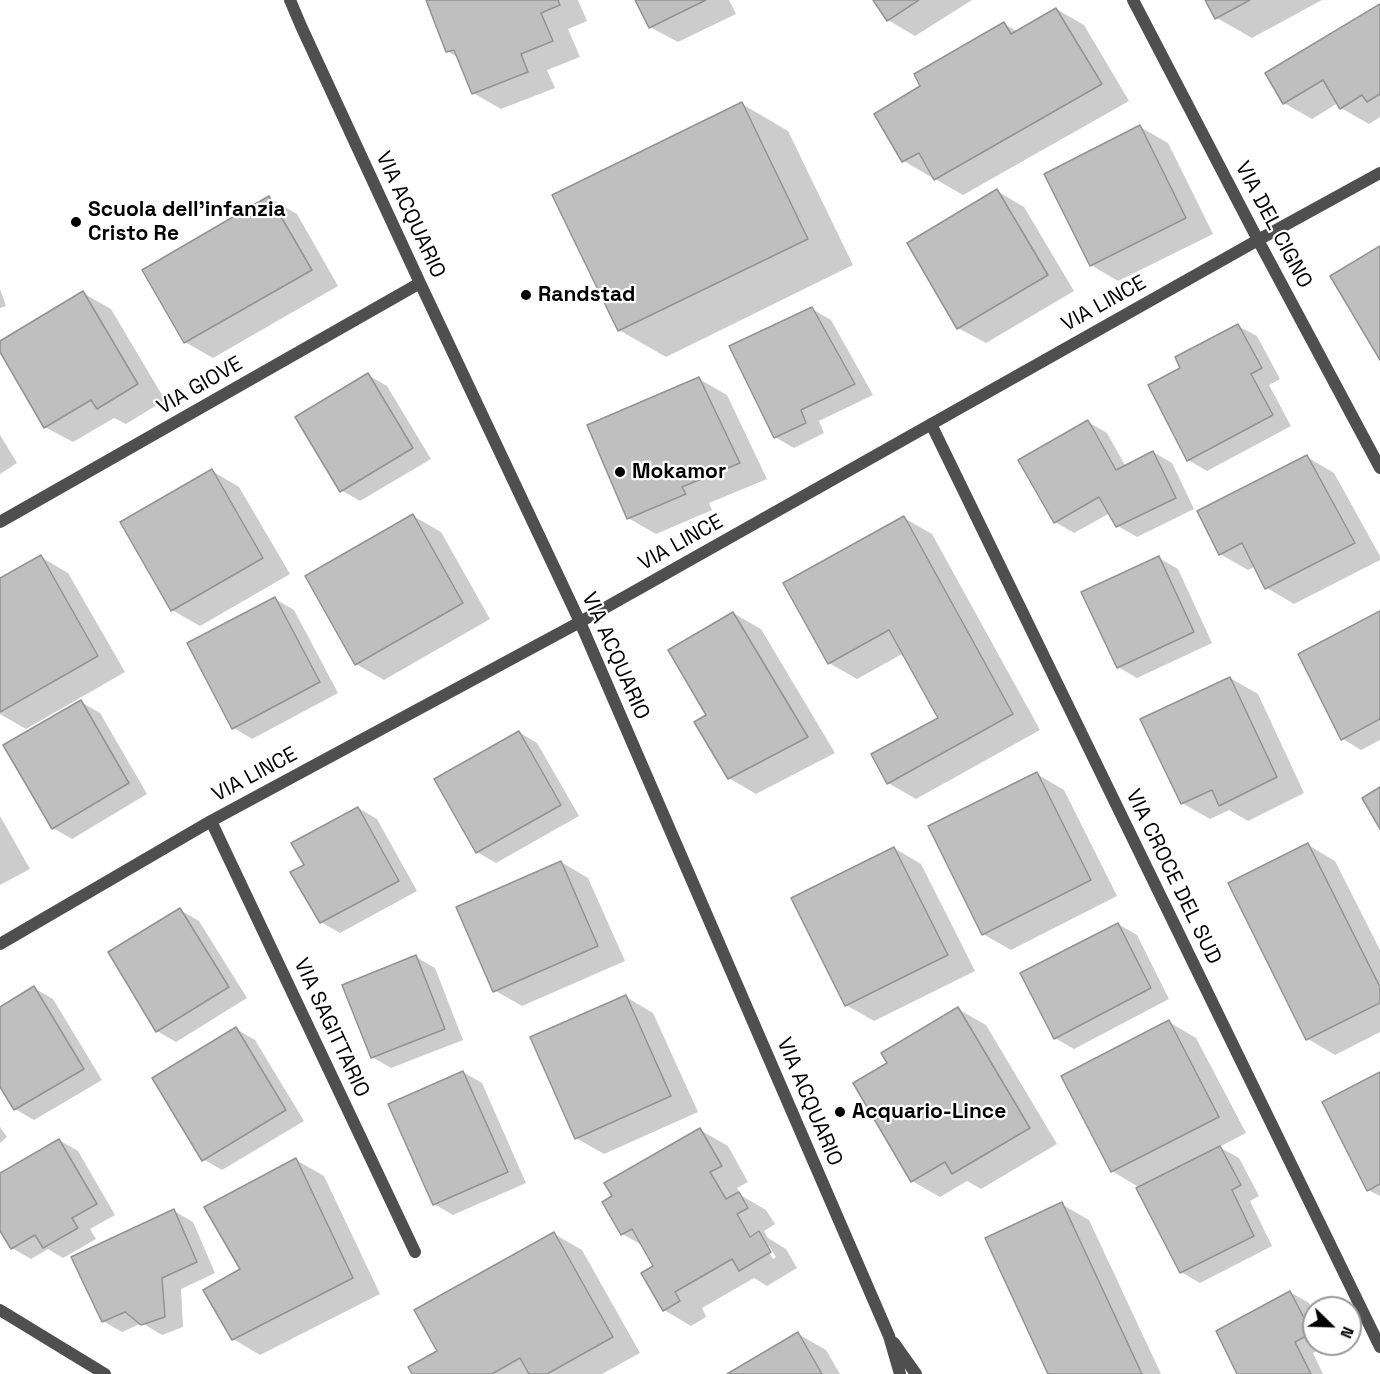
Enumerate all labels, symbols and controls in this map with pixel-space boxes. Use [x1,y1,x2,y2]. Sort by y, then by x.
street label: VIA ACQUARIO [370,148,450,282]
street label: VIA DEL CIGNO [1229,157,1317,293]
place label: Scuola dell'infanzia Cristo Re [88,197,286,247]
marker: Scuola dell'infanzia Cristo Re [69,215,83,229]
street label: VIA LINCE [1057,271,1151,337]
place label: Randstad [538,282,635,308]
marker: Randstad [519,288,533,302]
street label: VIA GIOVE [153,352,247,420]
place label: Mokamor [632,459,726,485]
marker: Mokamor [613,465,627,479]
street label: VIA LINCE [634,510,728,576]
street label: VIA ACQUARIO [576,588,654,724]
street label: VIA LINCE [208,742,302,808]
street label: VIA CROCE DEL SUD [1120,785,1226,969]
street label: VIA SAGITTARIO [288,955,374,1101]
street label: VIA ACQUARIO [771,1034,847,1170]
place label: Acquario-Lince [852,1099,1006,1125]
marker: Acquario-Lince [833,1105,847,1119]
north arrow [1302,1296,1362,1356]
text: N [1335,1323,1359,1341]

